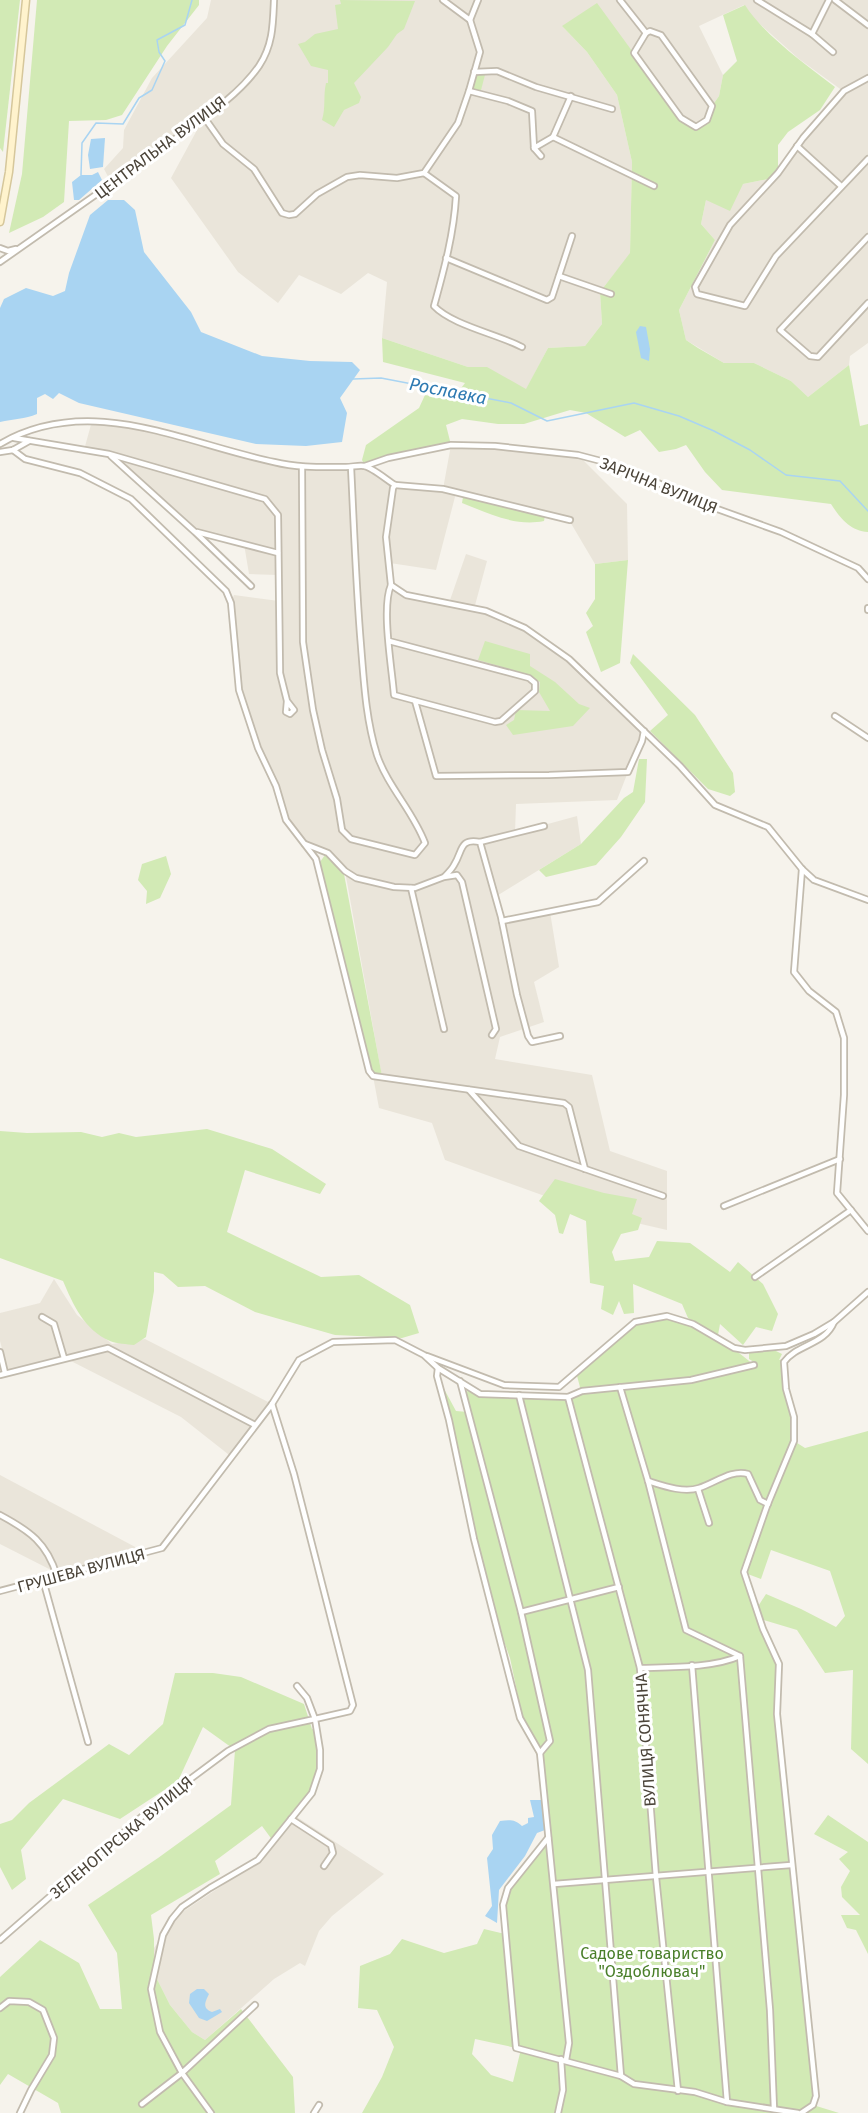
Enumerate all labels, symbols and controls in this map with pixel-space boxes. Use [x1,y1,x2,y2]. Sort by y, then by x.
street label: ЦЕНТРАЛЬНА ВУЛИЦЯ [91,92,230,203]
water label: Рославка [407,373,489,409]
street label: ЗАРІЧНА ВУЛИЦЯ [597,453,720,518]
street label: ГРУШЕВА ВУЛИЦЯ [15,1544,147,1597]
street label: ВУЛИЦЯ СОНЯЧНА [631,1672,660,1807]
street label: ЗЕЛЕНОГІРСЬКА ВУЛИЦЯ [46,1772,197,1903]
park label: Садове товариство "Оздоблювач" [580,1944,724,1981]

